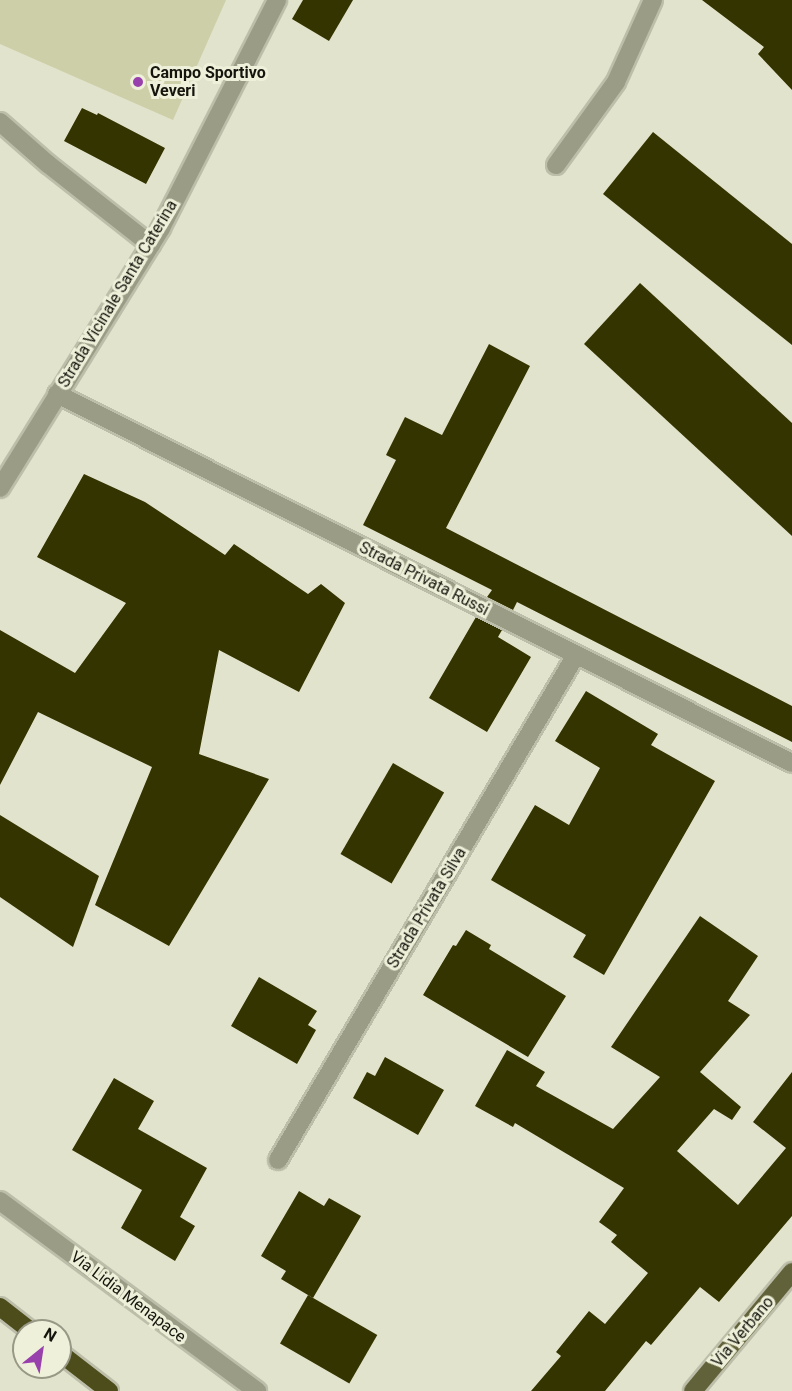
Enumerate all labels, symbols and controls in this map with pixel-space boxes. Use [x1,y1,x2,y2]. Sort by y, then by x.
place label: Campo Sportivo Veveri [150,63,266,101]
marker: Campo Sportivo Veveri [131,75,145,89]
street label: Strada Vicinale Santa Caterina [54,197,182,391]
street label: Strada Privata Russi [356,538,492,620]
street label: Strada Privata Silva [383,844,471,972]
street label: Via Lidia Menapace [67,1247,189,1347]
street label: Via Verbano [708,1293,778,1371]
north arrow [12,1319,72,1379]
text: N [41,1324,60,1346]

